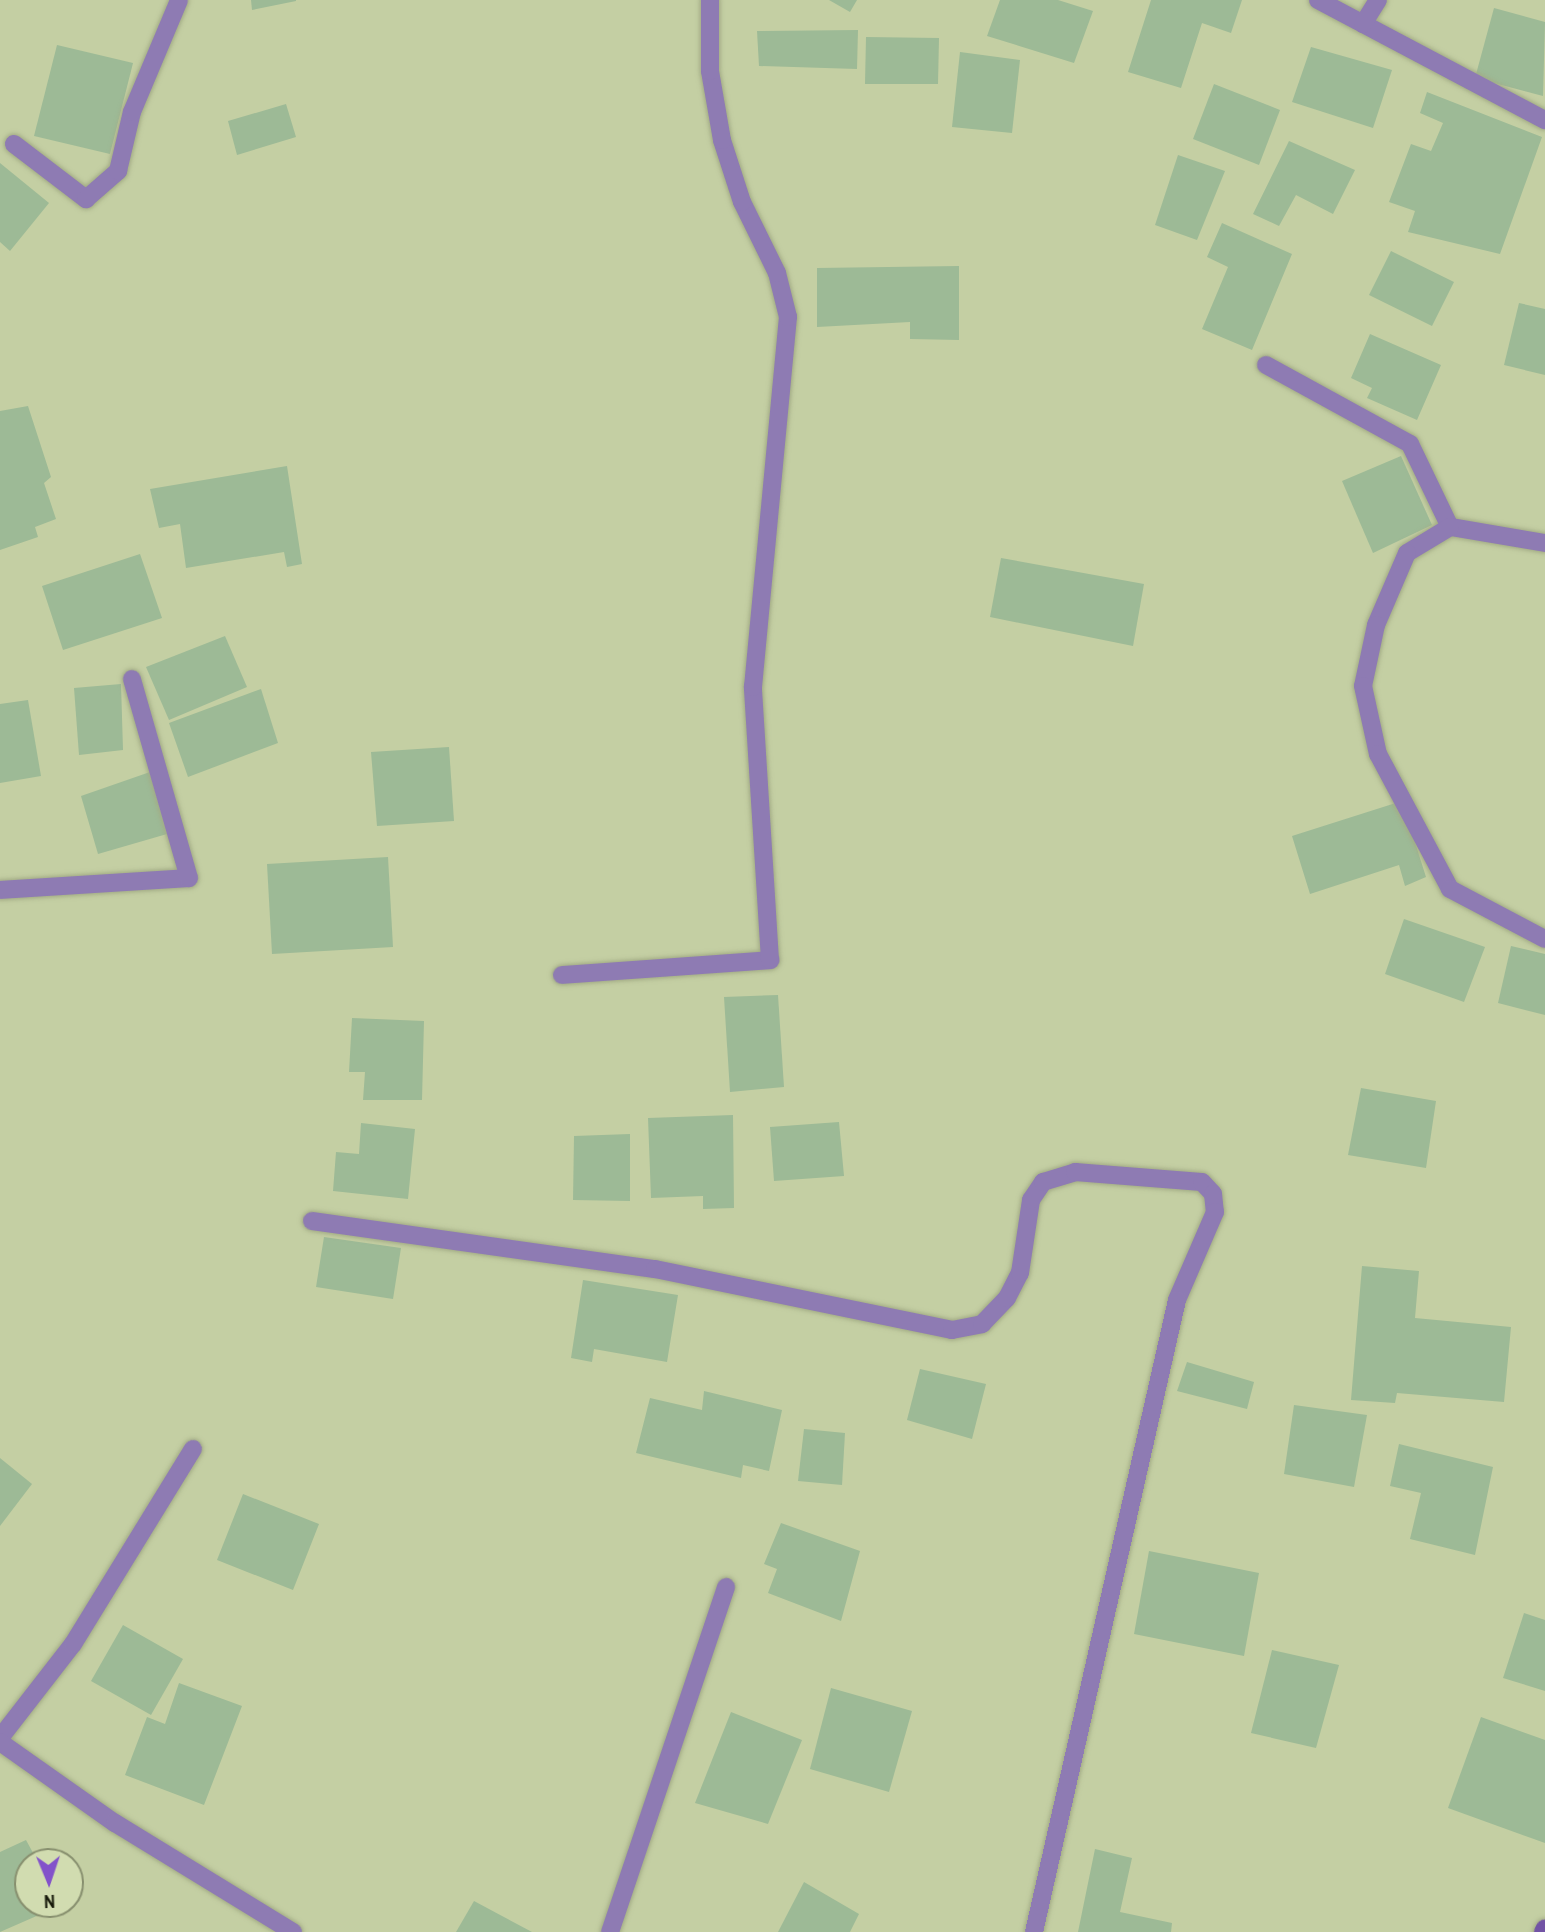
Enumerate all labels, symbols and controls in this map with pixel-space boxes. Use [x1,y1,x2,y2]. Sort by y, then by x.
north arrow [14,1848,84,1918]
text: N [44,1889,56,1915]

